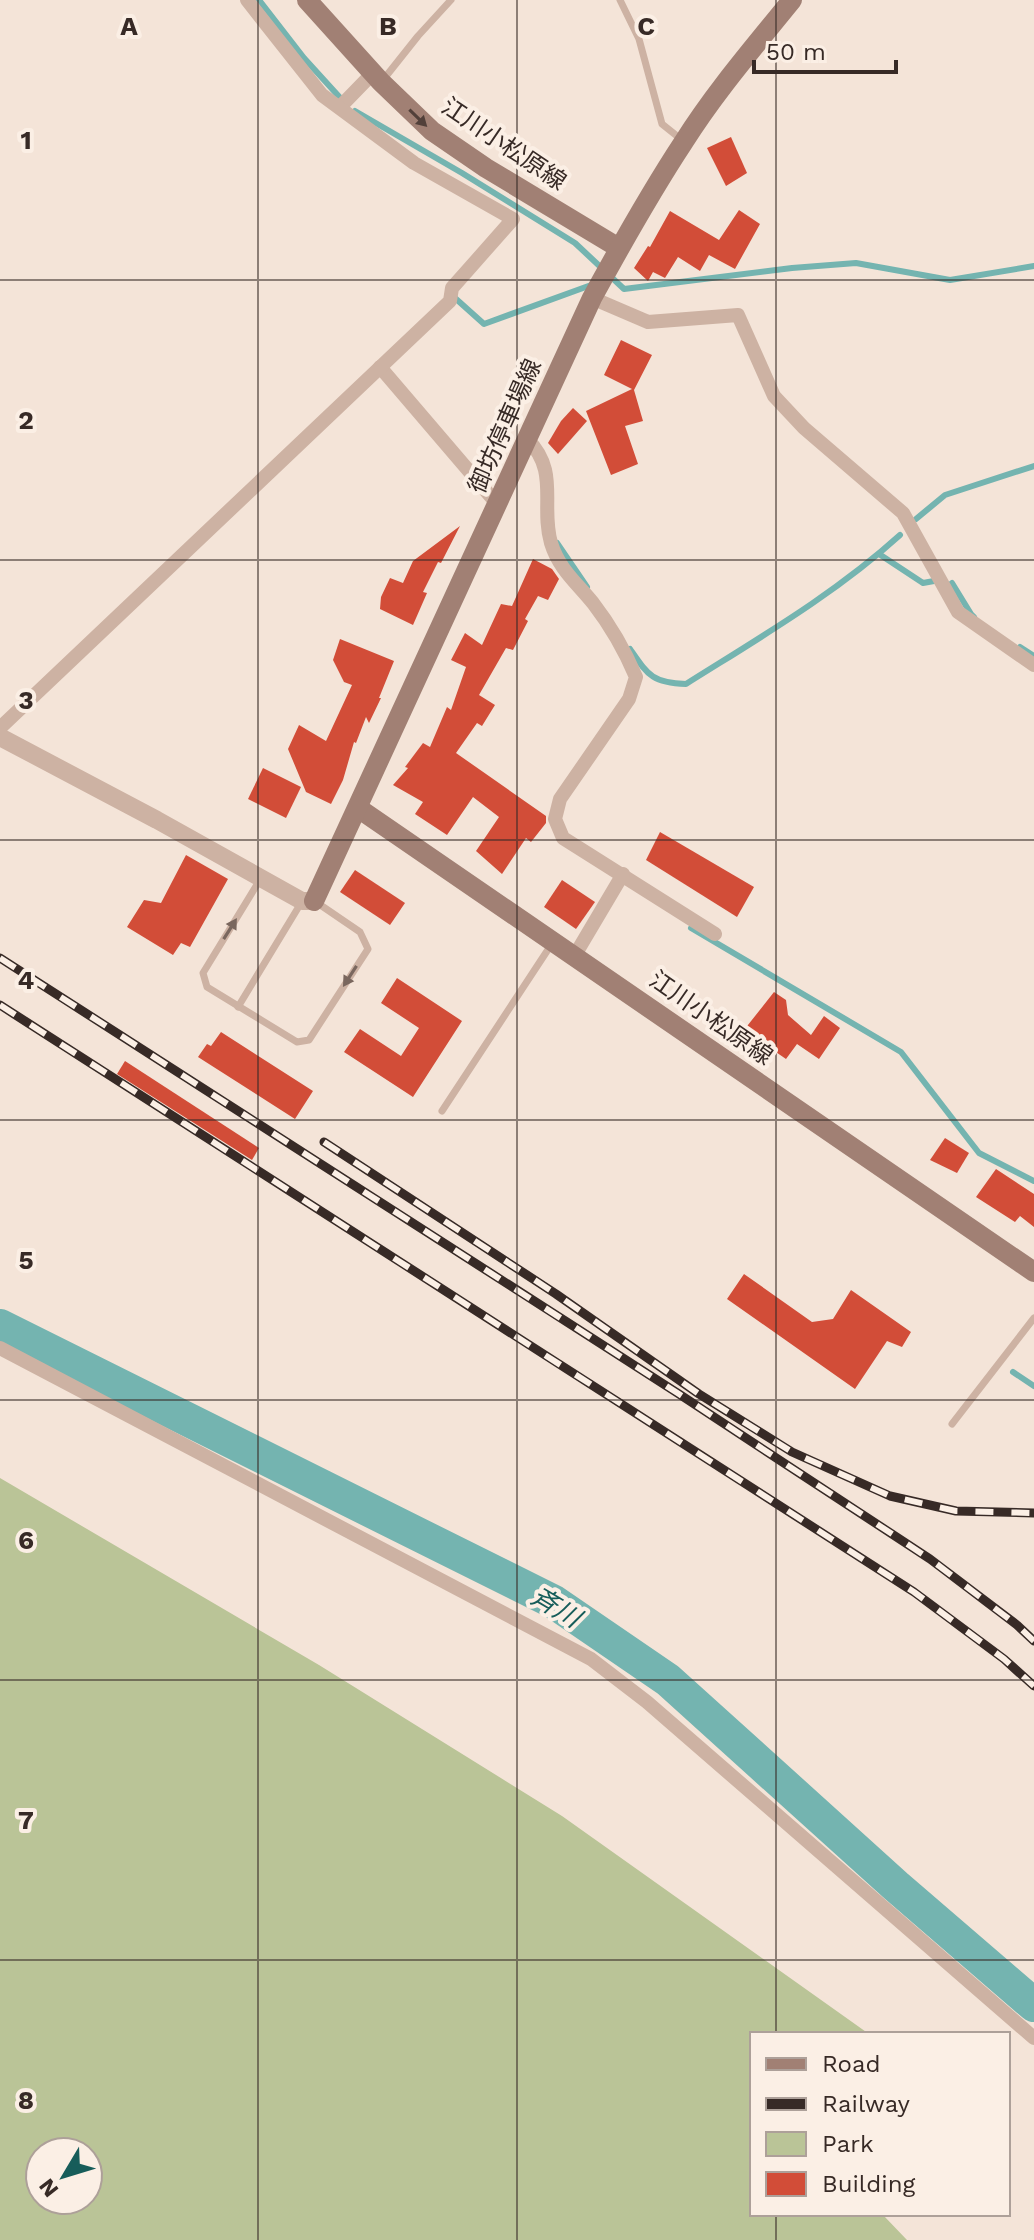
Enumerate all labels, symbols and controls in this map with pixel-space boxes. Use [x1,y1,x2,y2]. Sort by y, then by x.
text: A [120,11,138,41]
text: B [379,11,397,41]
text: C [637,11,655,41]
scale bar [754,24,896,74]
text: 50 m [766,38,826,66]
street label: 江川小松原線 [436,92,572,196]
one-way arrow [408,108,427,126]
text: 1 [20,125,32,155]
street label: 御坊停車場線 [463,355,547,497]
text: 2 [18,405,34,435]
text: 3 [18,685,34,715]
one-way arrow [222,919,237,940]
text: 4 [18,965,35,995]
one-way arrow [344,965,358,987]
street label: 江川小松原線 [644,965,778,1071]
text: 5 [18,1245,34,1275]
text: 6 [18,1525,34,1555]
water label: 斉川 [526,1581,589,1635]
text: 7 [18,1805,34,1835]
legend [750,2032,1010,2216]
text: Road [822,2050,881,2078]
text: 8 [18,2085,34,2115]
text: Railway [822,2090,911,2118]
text: Park [822,2130,874,2158]
north arrow [24,2136,104,2216]
text: Building [822,2170,915,2198]
text: N [34,2174,64,2202]

